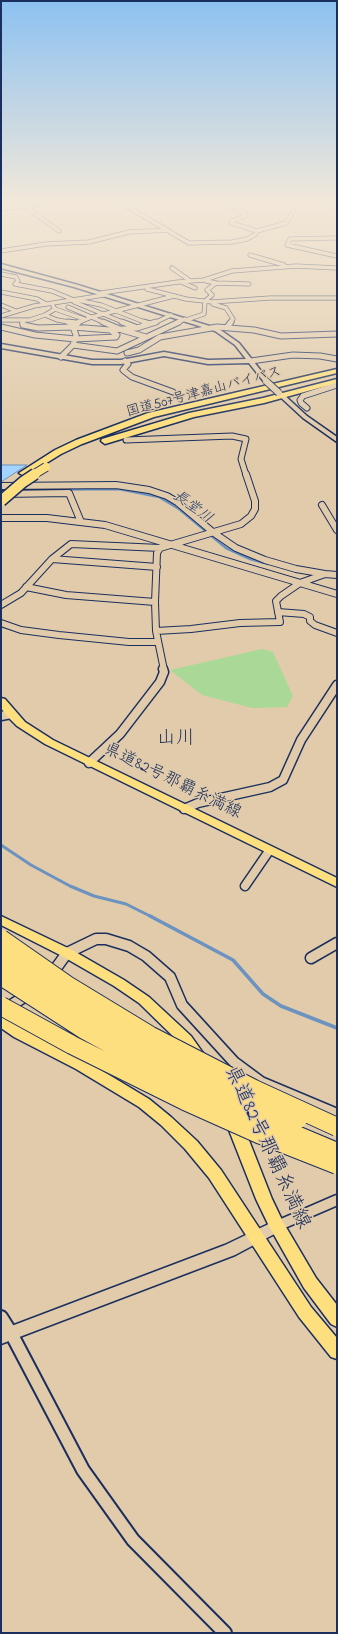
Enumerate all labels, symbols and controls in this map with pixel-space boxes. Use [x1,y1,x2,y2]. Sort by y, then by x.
street label: 国道507号津嘉山バイパス [125,364,283,422]
water label: 長堂川 [169,487,215,529]
district label: 山川 [157,729,195,751]
street label: 県道82号那覇糸満線 [100,740,244,824]
street label: 県道82号那覇糸満線 [218,1063,314,1233]

